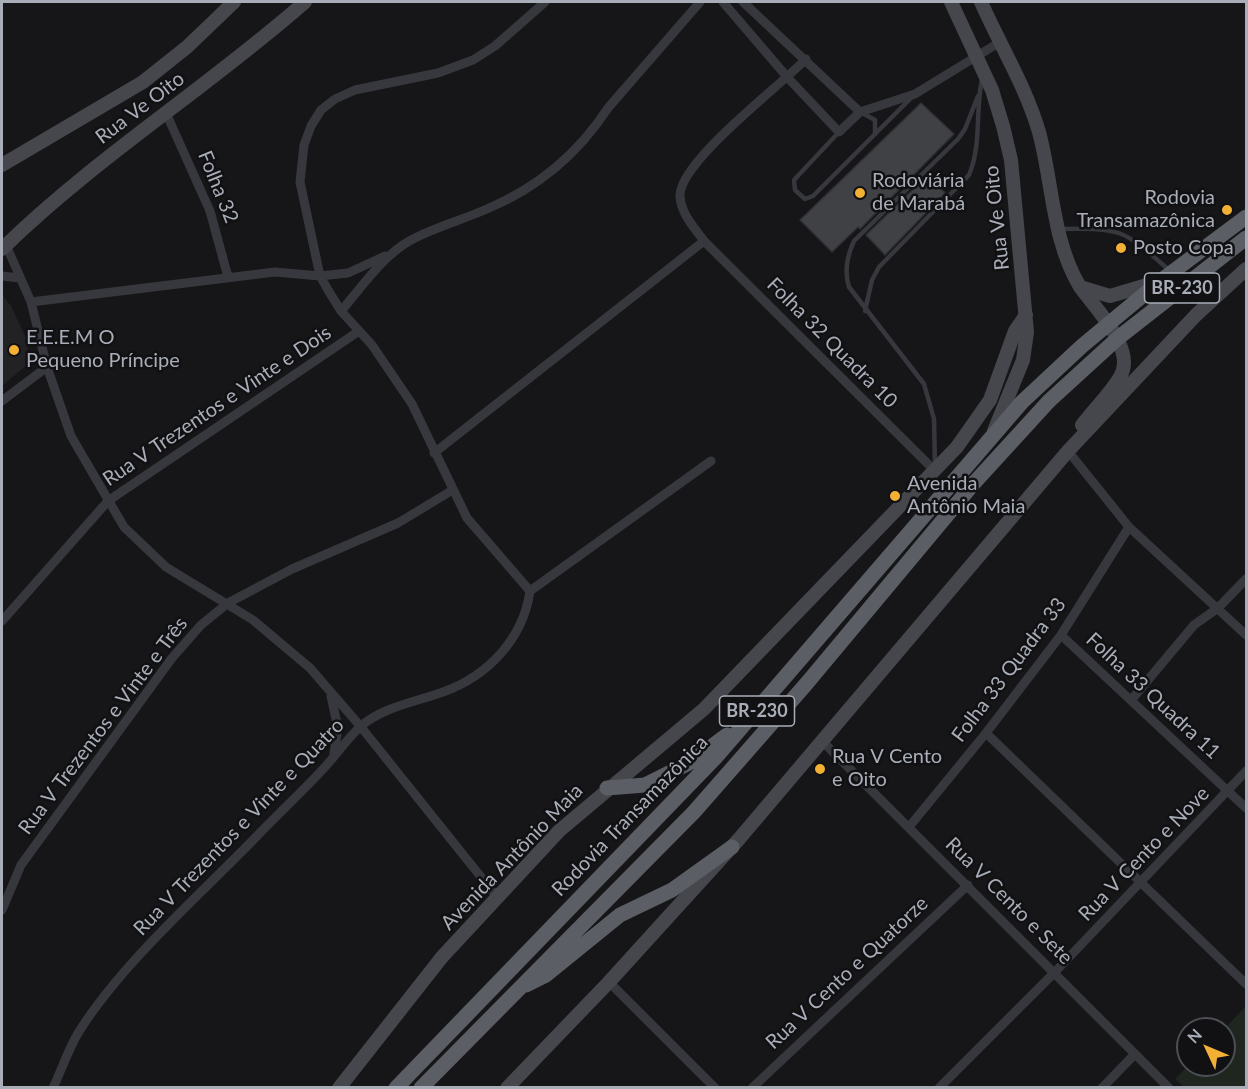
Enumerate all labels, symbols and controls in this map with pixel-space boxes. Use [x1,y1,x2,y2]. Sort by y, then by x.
street label: Rua Ve Oito [91,67,189,149]
street label: Folha 32 [193,147,243,227]
street label: Rua Ve Oito [980,164,1014,272]
place label: Rodoviária de Marabá [872,169,965,216]
marker: Rodoviária de Marabá [853,186,867,200]
place label: Rodovia Transamazônica [1077,186,1215,233]
marker: Rodovia Transamazônica [1220,203,1234,217]
place label: Posto Copa [1133,236,1234,260]
marker: Posto Copa [1114,241,1128,255]
street label: Folha 32 Quadra 10 [762,273,902,413]
road number: BR-230 [1144,273,1220,303]
street label: Rua V Trezentos e Vinte e Dois [98,321,336,491]
place label: E.E.E.M O Pequeno Príncipe [26,326,180,373]
marker: E.E.E.M O Pequeno Príncipe [7,343,21,357]
place label: Avenida Antônio Maia [907,472,1025,519]
marker: Avenida Antônio Maia [888,489,902,503]
street label: Folha 33 Quadra 33 [947,593,1071,747]
street label: Rua V Trezentos e Vinte e Três [13,613,193,839]
street label: Folha 33 Quadra 11 [1081,628,1225,764]
road number: BR-230 [720,696,795,726]
street label: Rua V Trezentos e Vinte e Quatro [129,713,349,941]
street label: Rodovia Transamazônica [547,731,713,901]
place label: Rua V Cento e Oito [832,745,942,792]
marker: Rua V Cento e Oito [813,762,827,776]
street label: Avenida Antônio Maia [436,779,588,935]
street label: Rua V Cento e Nove [1074,782,1214,926]
street label: Rua V Cento e Sete [940,832,1078,970]
street label: Rua V Cento e Quatorze [761,892,933,1054]
north arrow [1176,1017,1236,1077]
text: N [1183,1025,1205,1047]

